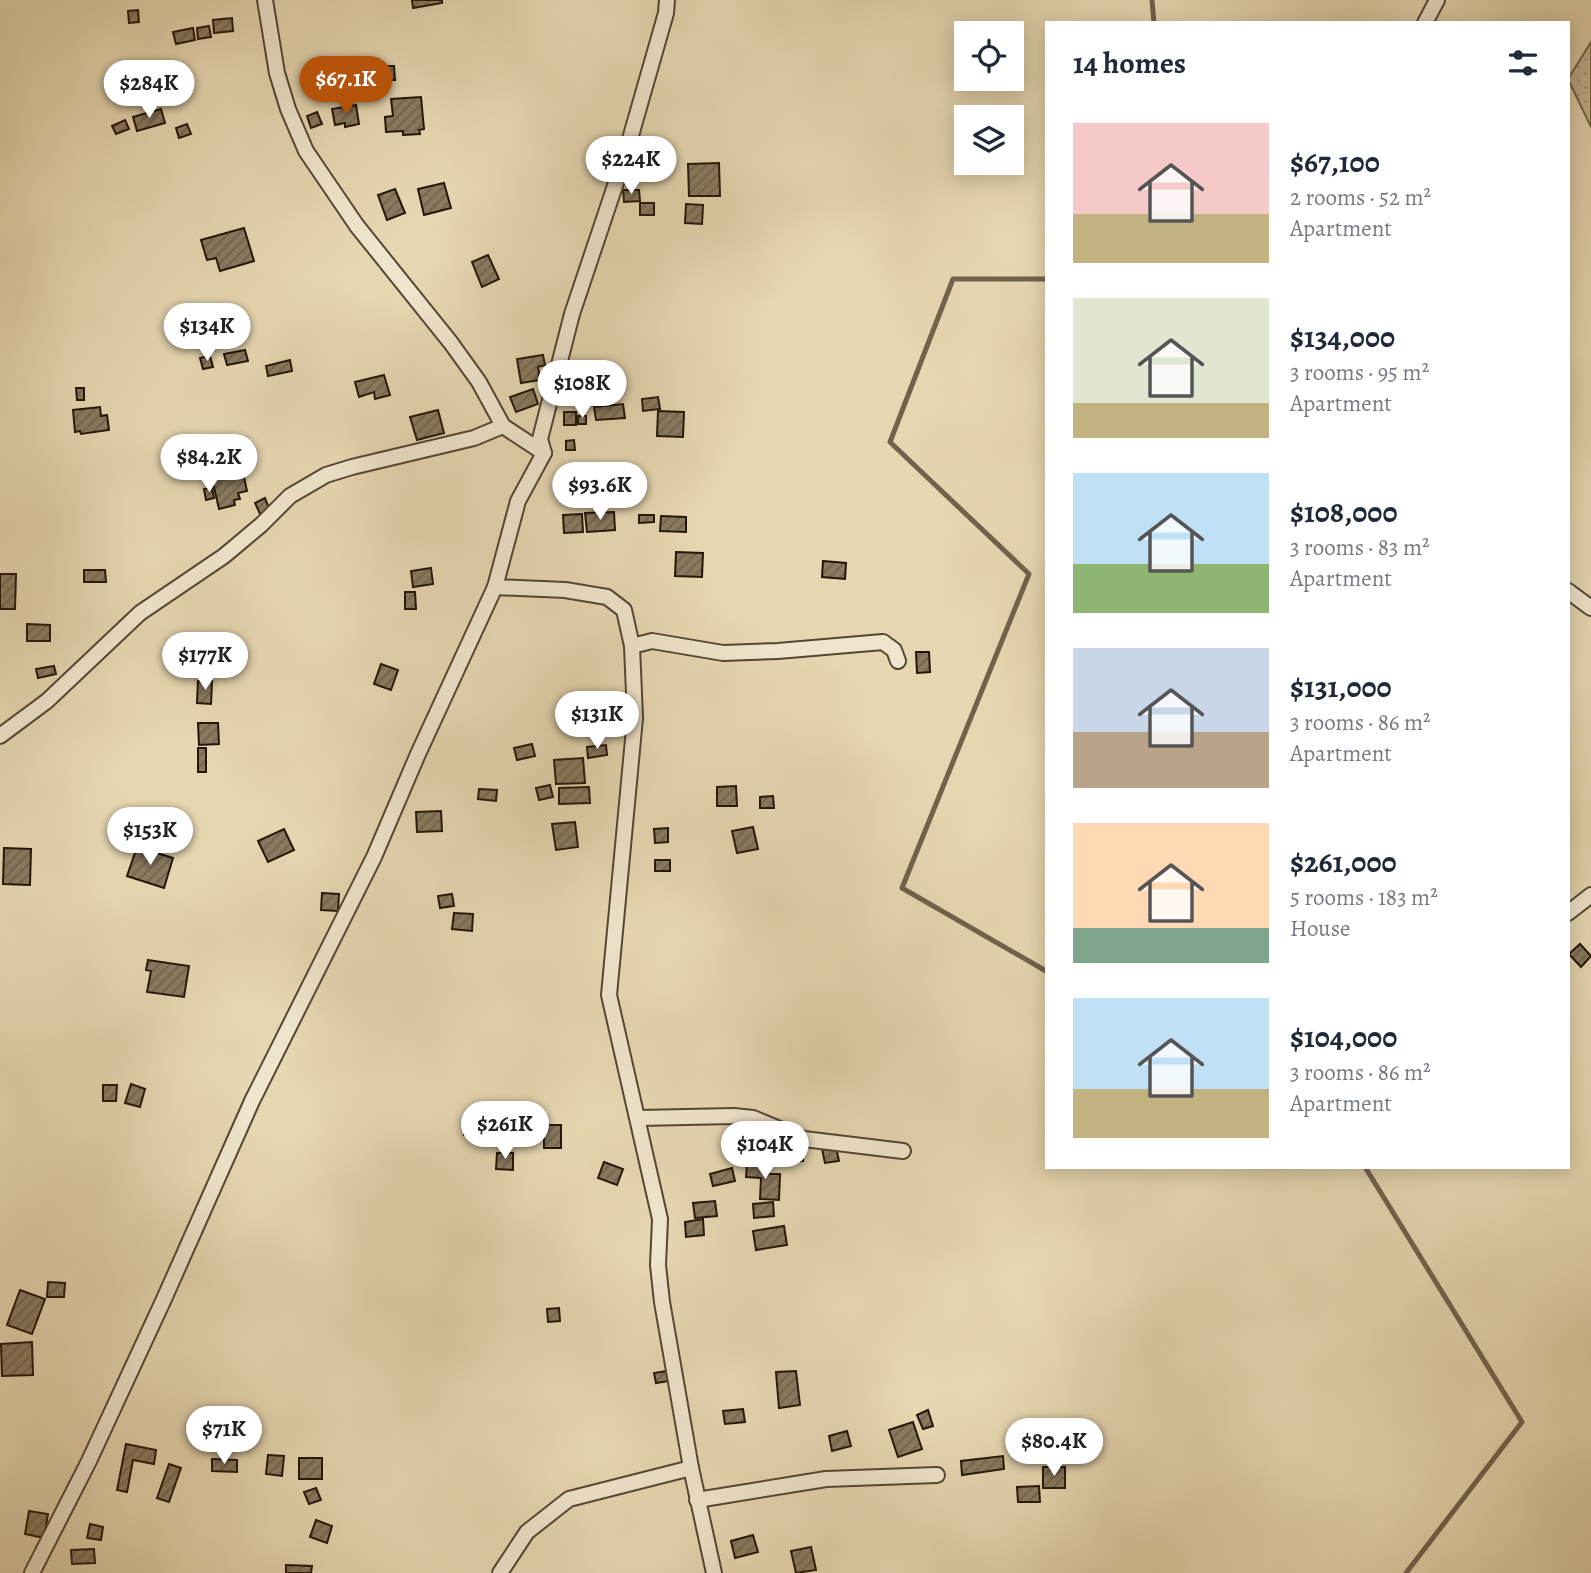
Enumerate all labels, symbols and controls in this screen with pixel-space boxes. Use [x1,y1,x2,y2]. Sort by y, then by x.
map controls [954,21,1024,175]
button: locate [954,21,1024,91]
text: 14 homes [1073,43,1186,83]
icon: filters [1504,44,1542,82]
pin: $67.1K [289,57,403,116]
pin: $284K [100,60,198,120]
text: $67.1K [316,63,376,94]
text: $284K [120,67,178,98]
button: layers [954,105,1024,175]
pin: $224K [582,136,680,196]
text: $67,100 [1290,142,1380,182]
text: $224K [602,143,660,174]
icon: home [1129,151,1213,235]
text: 2 rooms · 52 m² [1290,182,1431,213]
text: Apartment [1290,213,1392,244]
pin: $134K [158,304,256,363]
text: $134K [180,310,234,341]
text: $134,000 [1290,317,1395,357]
icon: home [1129,326,1213,410]
text: 3 rooms · 95 m² [1290,357,1429,388]
pin: $108K [533,360,631,420]
text: $108K [554,367,610,398]
text: Apartment [1290,388,1392,419]
pin: $84.2K [152,434,266,494]
text: $84.2K [176,441,242,472]
pin: $93.6K [543,462,657,522]
text: $93.6K [568,469,632,500]
text: $108,000 [1290,492,1398,532]
icon: home [1129,501,1213,585]
text: 3 rooms · 83 m² [1290,532,1430,563]
text: Apartment [1290,563,1392,594]
pin: $177K [156,632,254,692]
text: $177K [178,639,232,670]
text: $131,000 [1290,667,1392,707]
icon: home [1129,676,1213,760]
pin: $131K [548,692,646,751]
text: $131K [571,698,623,729]
text: 3 rooms · 86 m² [1290,707,1431,738]
text: Apartment [1290,738,1392,769]
pin: $153K [101,808,199,867]
text: $153K [123,814,177,845]
text: $261,000 [1290,842,1397,882]
icon: home [1129,851,1213,935]
text: 5 rooms · 183 m² [1290,882,1438,913]
text: House [1290,913,1350,944]
text: $104,000 [1290,1017,1397,1057]
icon: home [1129,1026,1213,1110]
text: 3 rooms · 86 m² [1290,1057,1431,1088]
text: Apartment [1290,1088,1392,1119]
pin: $261K [456,1102,554,1161]
text: $261K [477,1108,533,1139]
pin: $104K [716,1122,814,1181]
text: $104K [737,1128,793,1159]
pin: $71K [183,1406,265,1466]
text: $71K [202,1413,246,1444]
pin: $80.4K [997,1418,1111,1478]
text: $80.4K [1021,1425,1087,1456]

